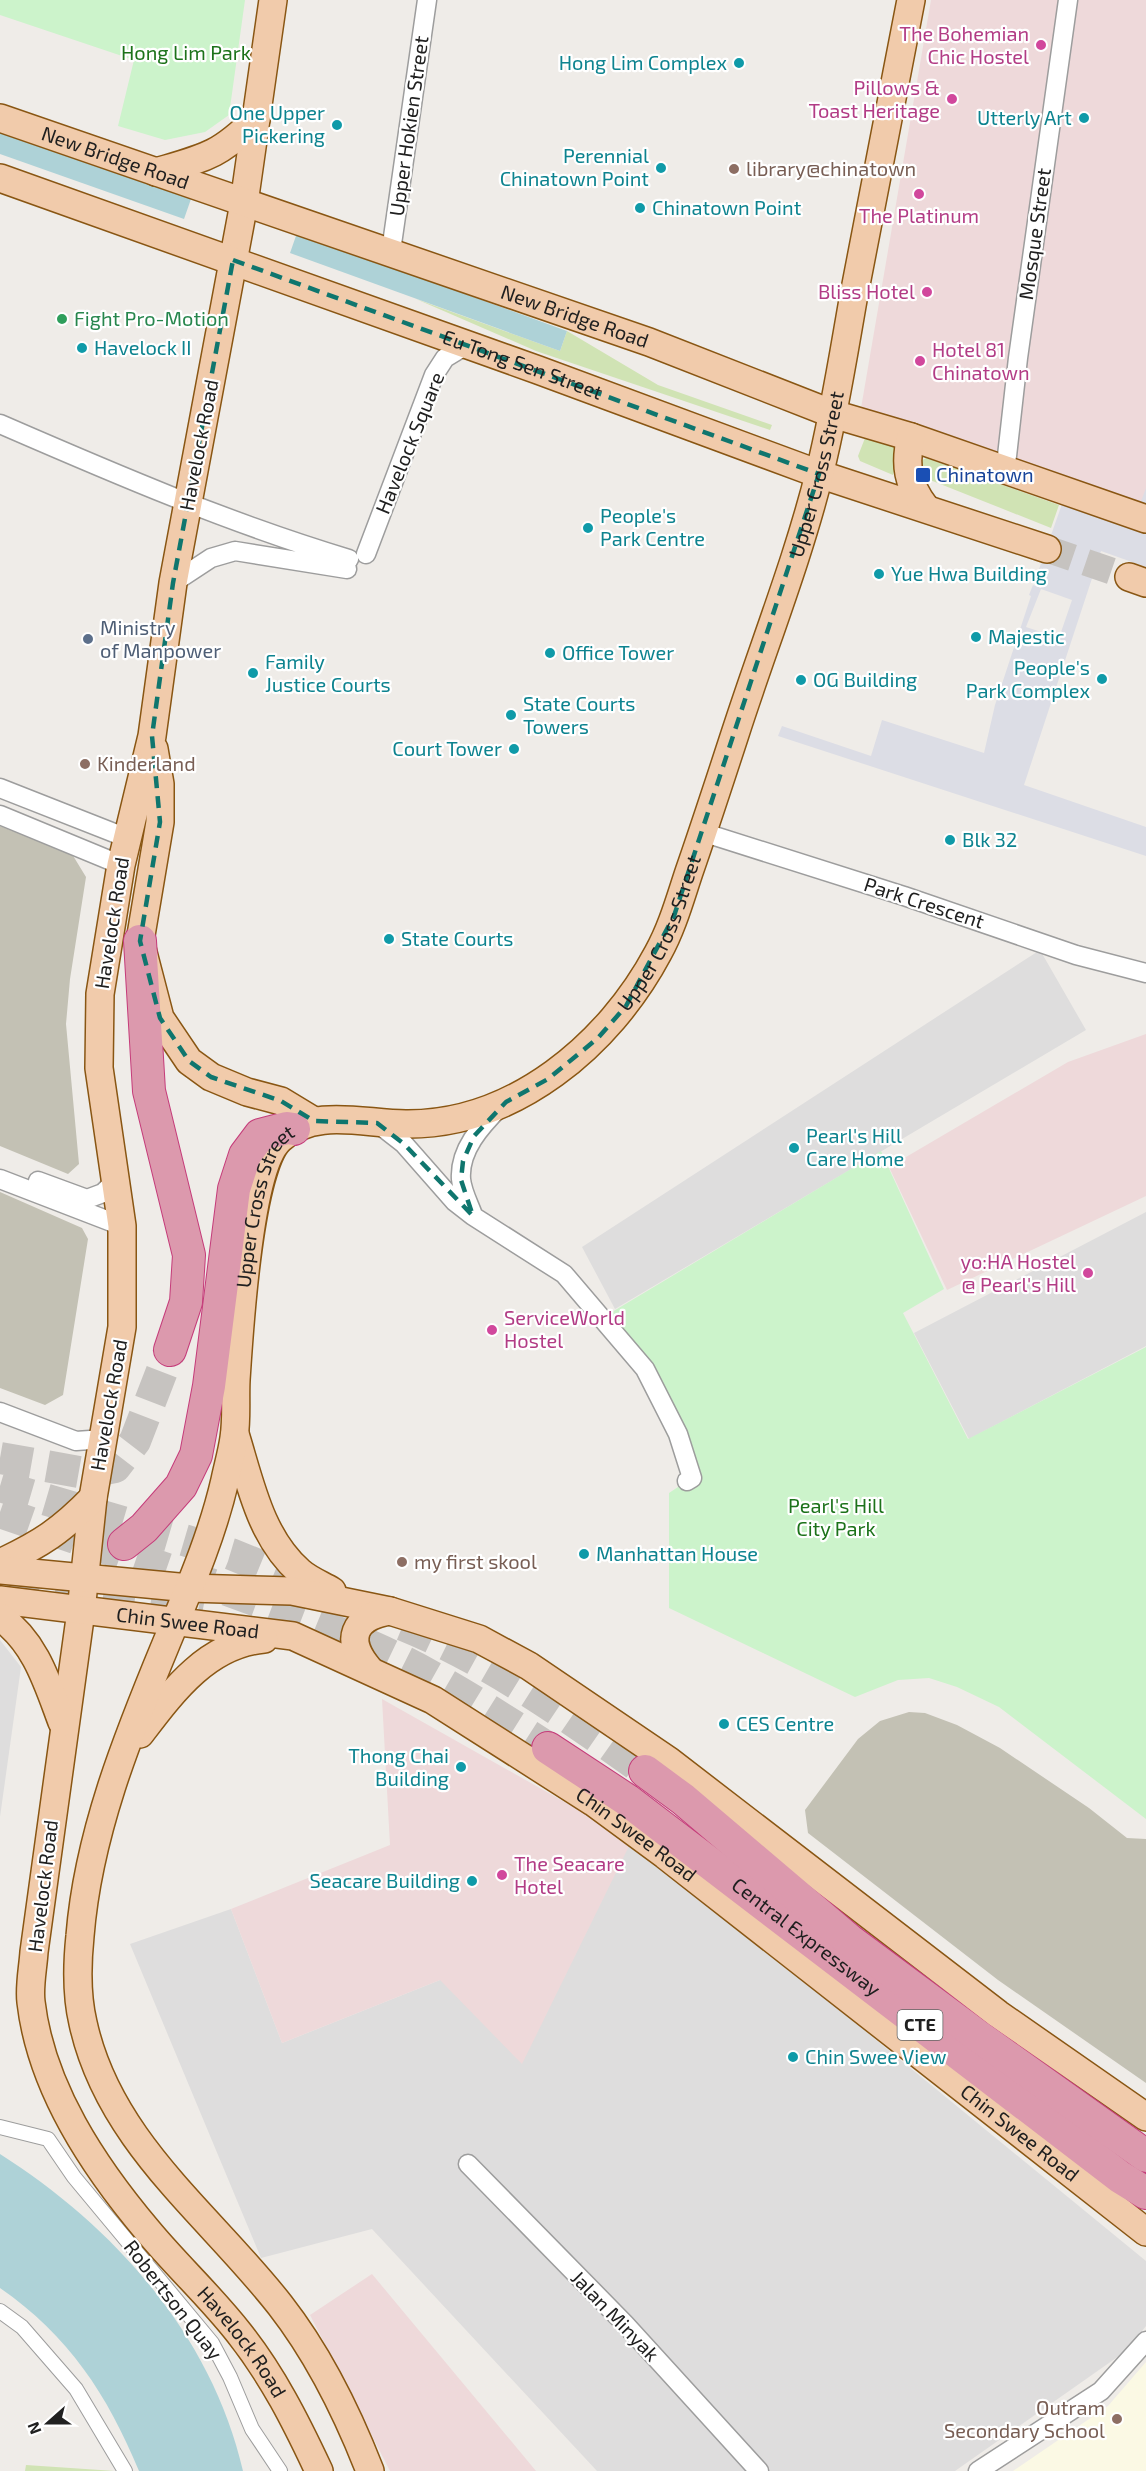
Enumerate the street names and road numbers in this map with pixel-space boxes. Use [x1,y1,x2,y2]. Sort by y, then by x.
street label: Upper Hokien Street [383,34,433,217]
street label: New Bridge Road [39,120,193,193]
street label: Mosque Street [1013,166,1055,301]
street label: New Bridge Road [498,279,652,352]
street label: Eu Tong Sen Street [440,324,607,404]
street label: Havelock Square [370,368,448,517]
street label: Havelock Road [174,377,223,512]
street label: Upper Cross Street [783,389,848,560]
street label: Upper Cross Street [611,851,705,1015]
street label: Havelock Road [89,855,133,990]
street label: Park Crescent [861,871,988,933]
street label: Upper Cross Street [230,1119,299,1289]
street label: Havelock Road [85,1337,131,1472]
street label: Chin Swee Road [115,1601,260,1643]
street label: Chin Swee Road [572,1782,702,1886]
street label: Havelock Road [22,1818,62,1953]
street label: Central Expressway [728,1872,886,2001]
road number: CTE [898,2010,942,2040]
street label: Chin Swee Road [956,2078,1084,2186]
street label: Robertson Quay [120,2235,228,2364]
street label: Jalan Minyak [567,2265,665,2366]
street label: Havelock Road [193,2281,292,2401]

